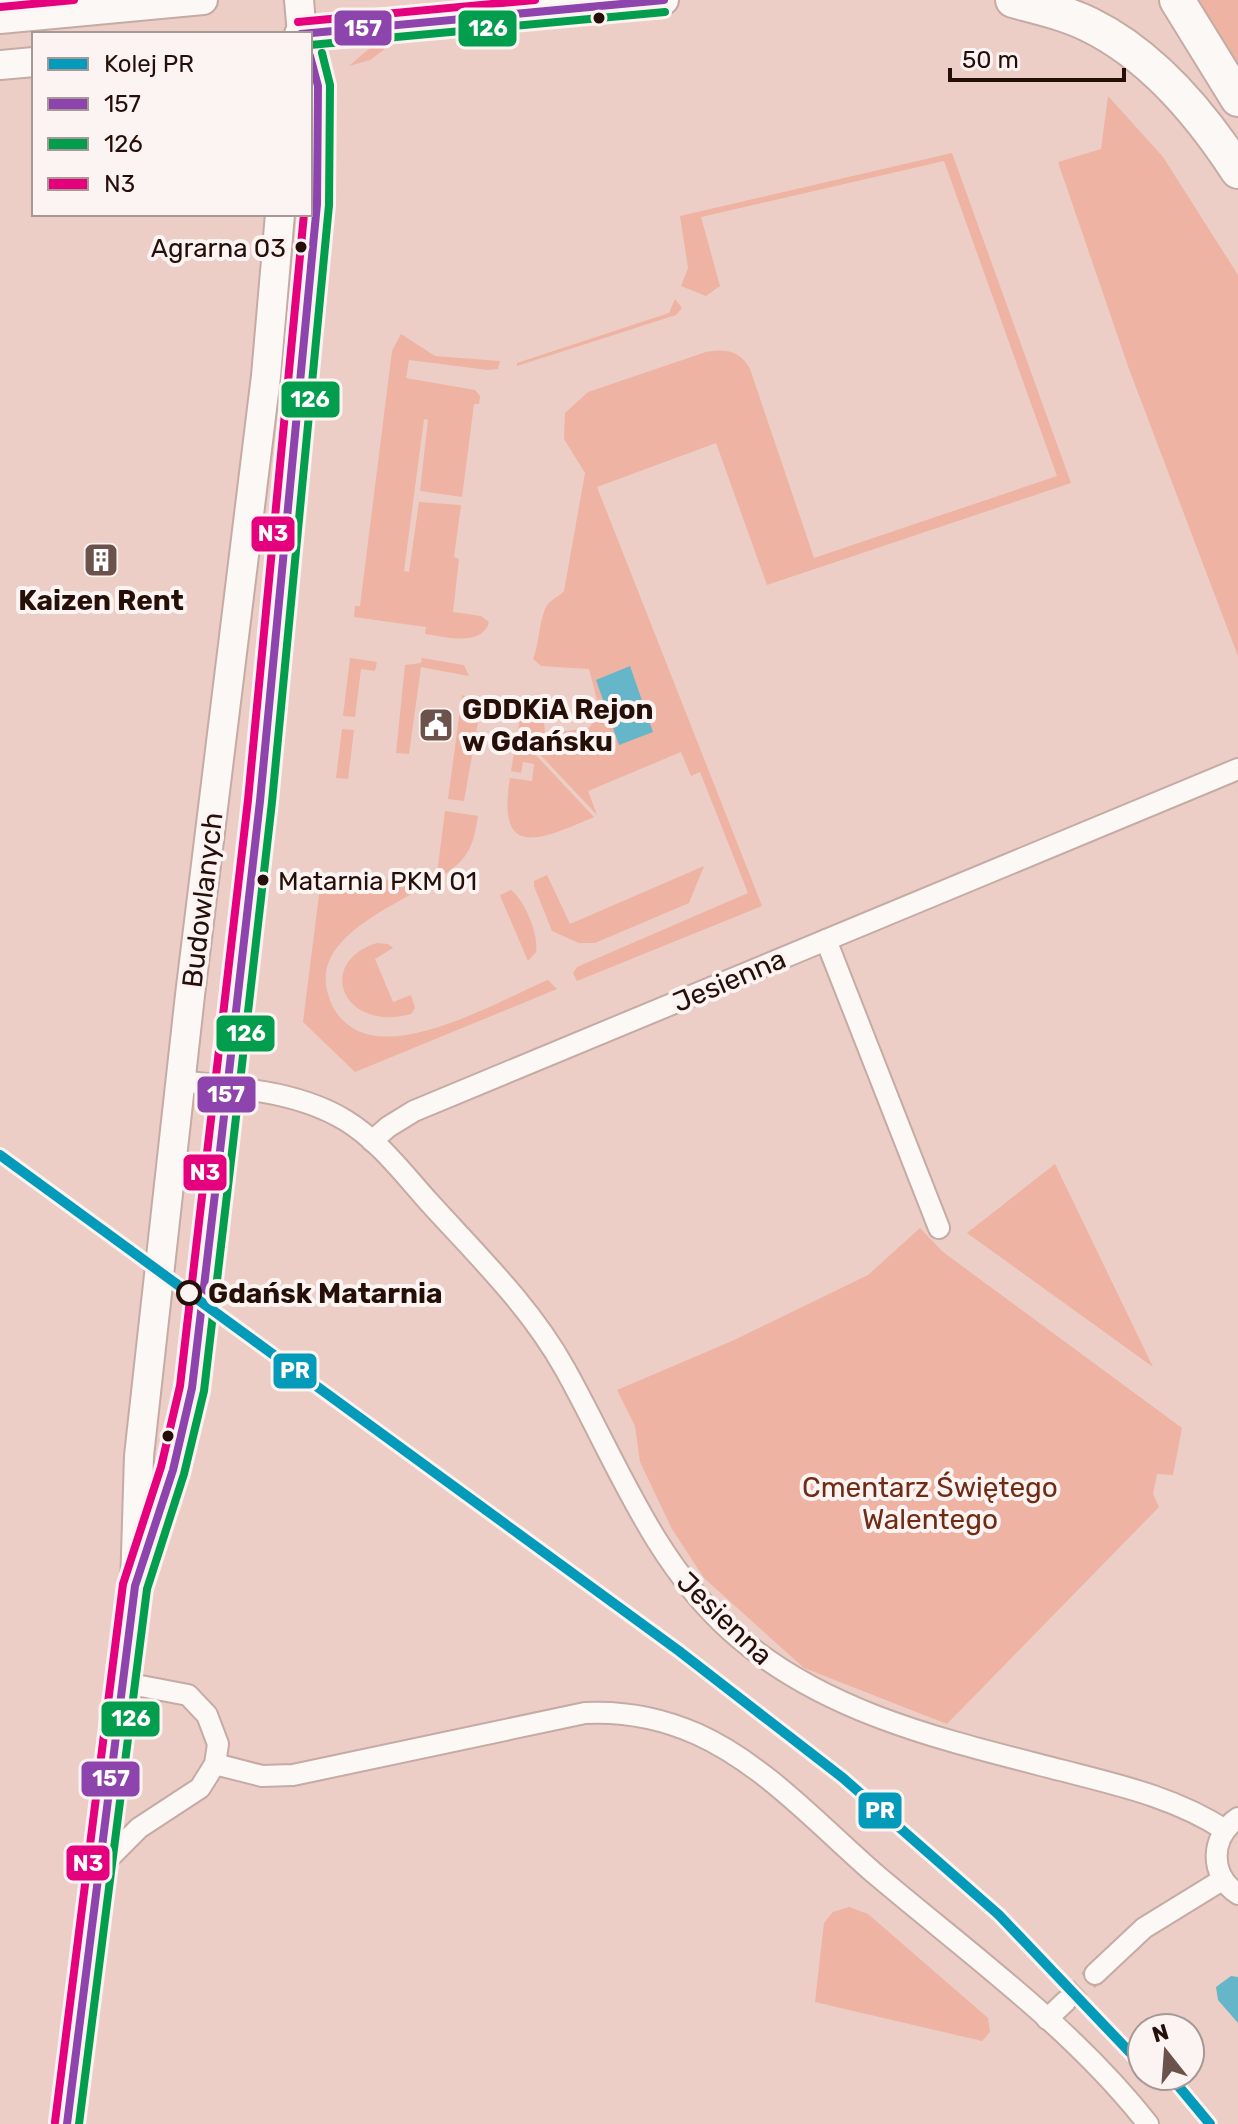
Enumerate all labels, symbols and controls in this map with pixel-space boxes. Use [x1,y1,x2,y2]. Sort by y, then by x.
line badge: 157 [333,9,393,47]
line badge: 126 [457,9,518,48]
unlabelled marker [591,10,607,26]
text: 157 [344,15,382,42]
text: 126 [468,15,508,42]
legend [32,32,312,216]
scale bar [950,32,1124,82]
text: 50 m [962,46,1019,74]
text: Kolej PR [104,50,194,78]
text: 157 [104,90,141,118]
text: 126 [104,130,143,158]
text: N3 [104,170,135,198]
place label: Agrarna 03 [151,233,286,264]
marker: Agrarna 03 [293,239,309,255]
line badge: 126 [280,380,341,419]
text: 126 [290,386,330,413]
line badge: N3 [250,515,296,553]
text: N3 [258,520,288,547]
building icon: Kaizen Rent [82,541,120,579]
place label: Kaizen Rent [18,584,184,617]
place label: GDDKiA Rejon w Gdańsku [462,693,654,758]
public building icon: GDDKiA Rejon w Gdańsku [417,706,455,744]
street label: Budowlanych [175,810,230,990]
place label: Matarnia PKM 01 [278,866,477,897]
marker: Matarnia PKM 01 [255,872,271,888]
street label: Jesienna [668,942,791,1019]
line badge: 126 [215,1014,276,1053]
text: 126 [226,1020,266,1047]
line badge: 157 [196,1075,257,1114]
text: 157 [207,1081,245,1108]
line badge: N3 [182,1153,228,1192]
text: N3 [190,1159,220,1186]
place label: Gdańsk Matarnia [208,1277,442,1310]
marker: Gdańsk Matarnia [177,1281,201,1305]
line badge: PR [272,1352,318,1390]
text: PR [280,1357,310,1384]
unlabelled marker [160,1428,176,1444]
park label: Cmentarz Świętego Walentego [802,1471,1058,1536]
street label: Jesienna [670,1565,779,1672]
line badge: 126 [100,1700,161,1738]
text: 126 [111,1705,151,1732]
line badge: 157 [80,1760,141,1798]
text: 157 [92,1765,130,1792]
line badge: PR [857,1791,903,1830]
text: PR [865,1797,895,1824]
line badge: N3 [65,1844,111,1882]
text: N3 [73,1850,103,1877]
north arrow [1126,2012,1206,2092]
text: N [1149,2018,1172,2049]

